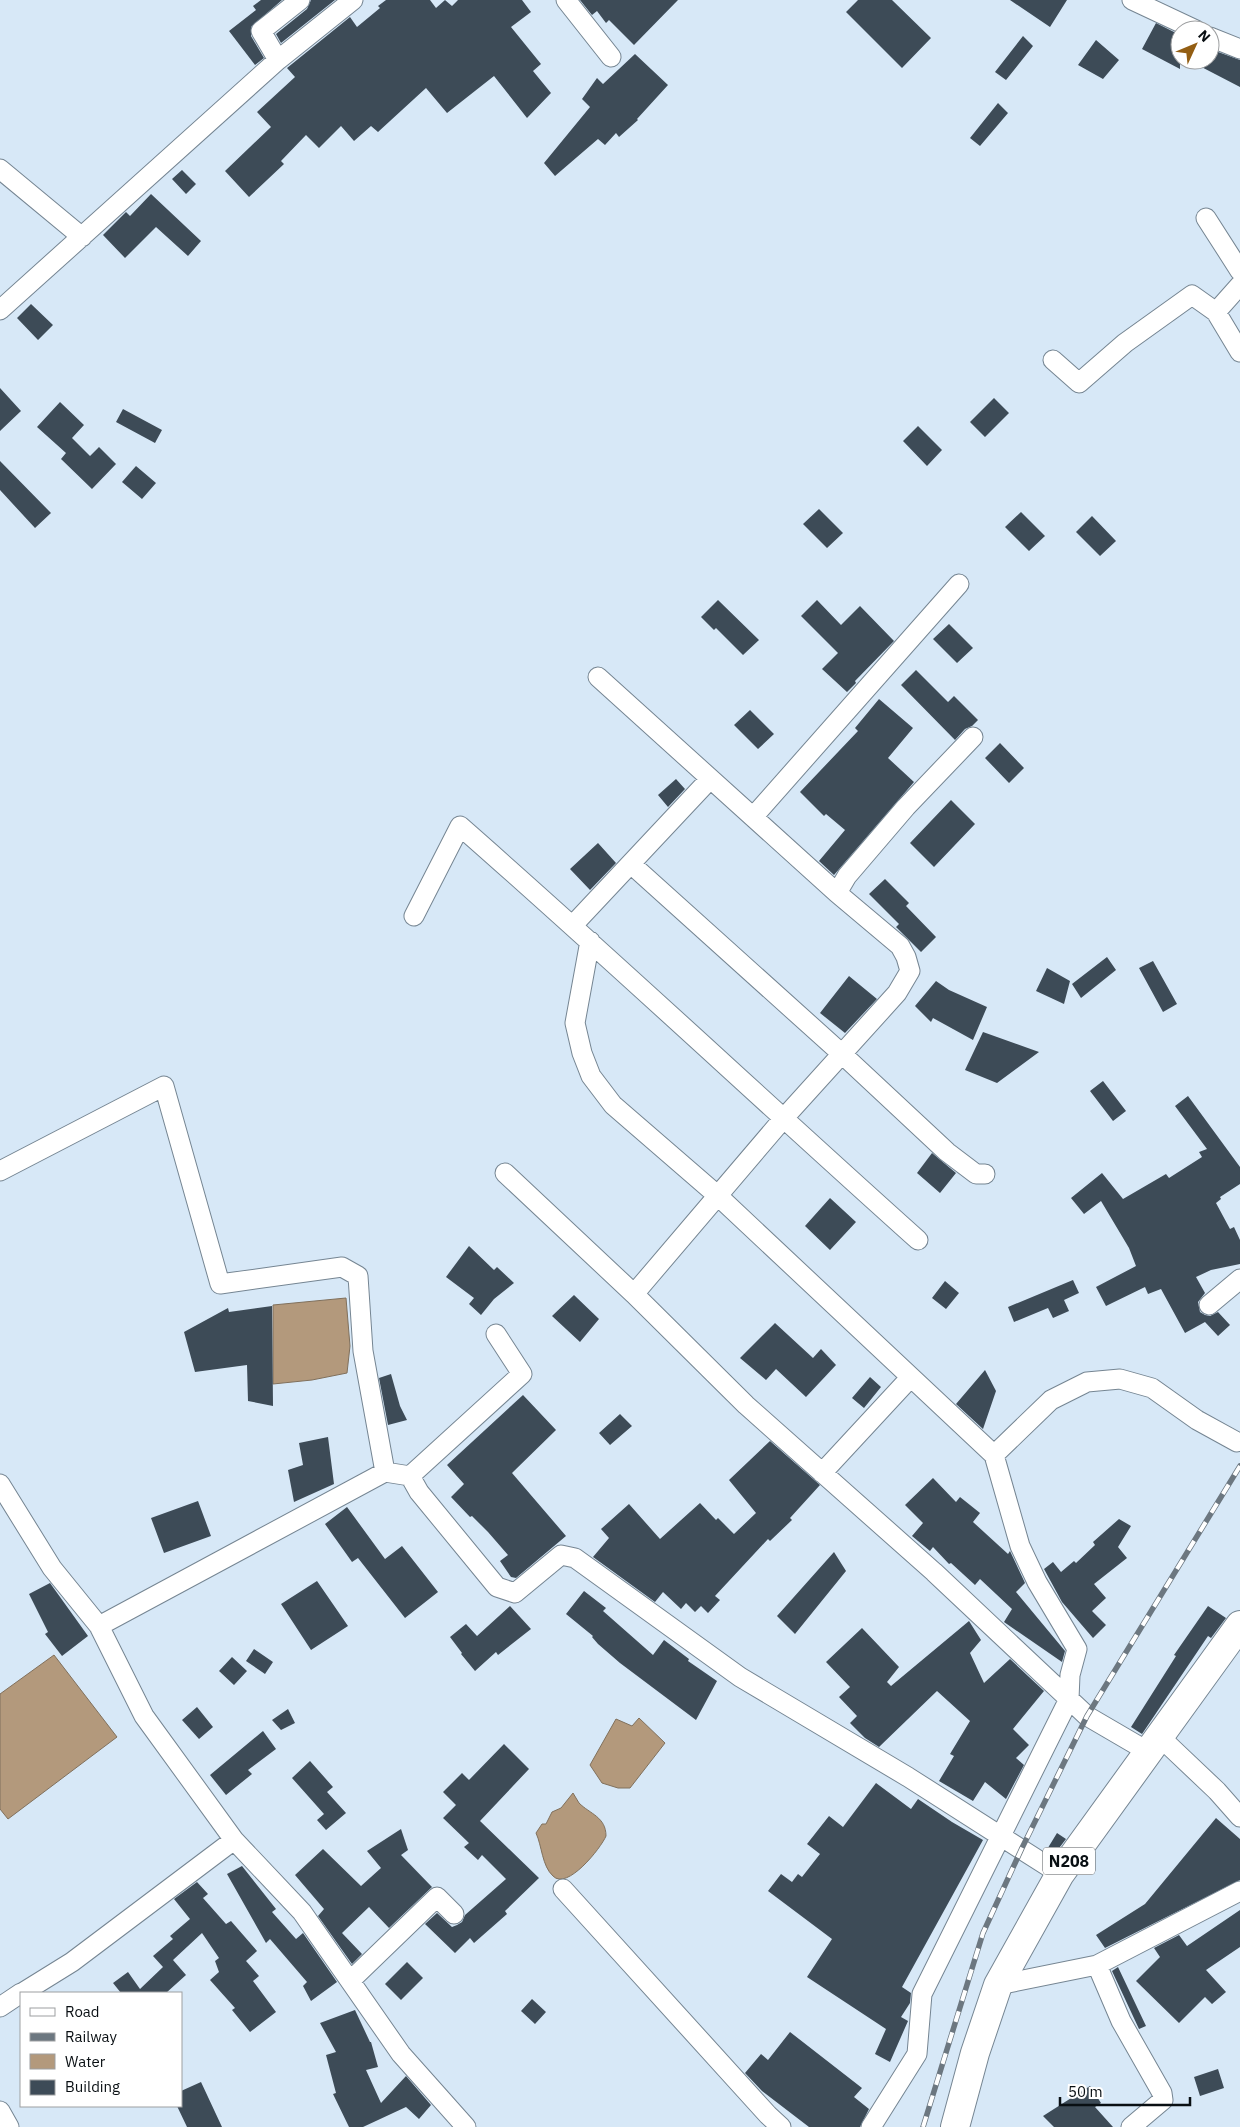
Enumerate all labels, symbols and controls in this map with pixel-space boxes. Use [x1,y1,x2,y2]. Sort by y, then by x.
north arrow [1170,20,1220,70]
text: N [1194,26,1214,46]
road number: N208 [1043,1848,1095,1874]
legend [20,1992,182,2107]
text: Road [65,2002,100,2021]
text: Railway [65,2027,118,2046]
text: Water [65,2052,106,2071]
scale bar [1060,2074,1190,2106]
text: Building [65,2077,120,2096]
text: 50 m [1068,2082,1103,2101]

